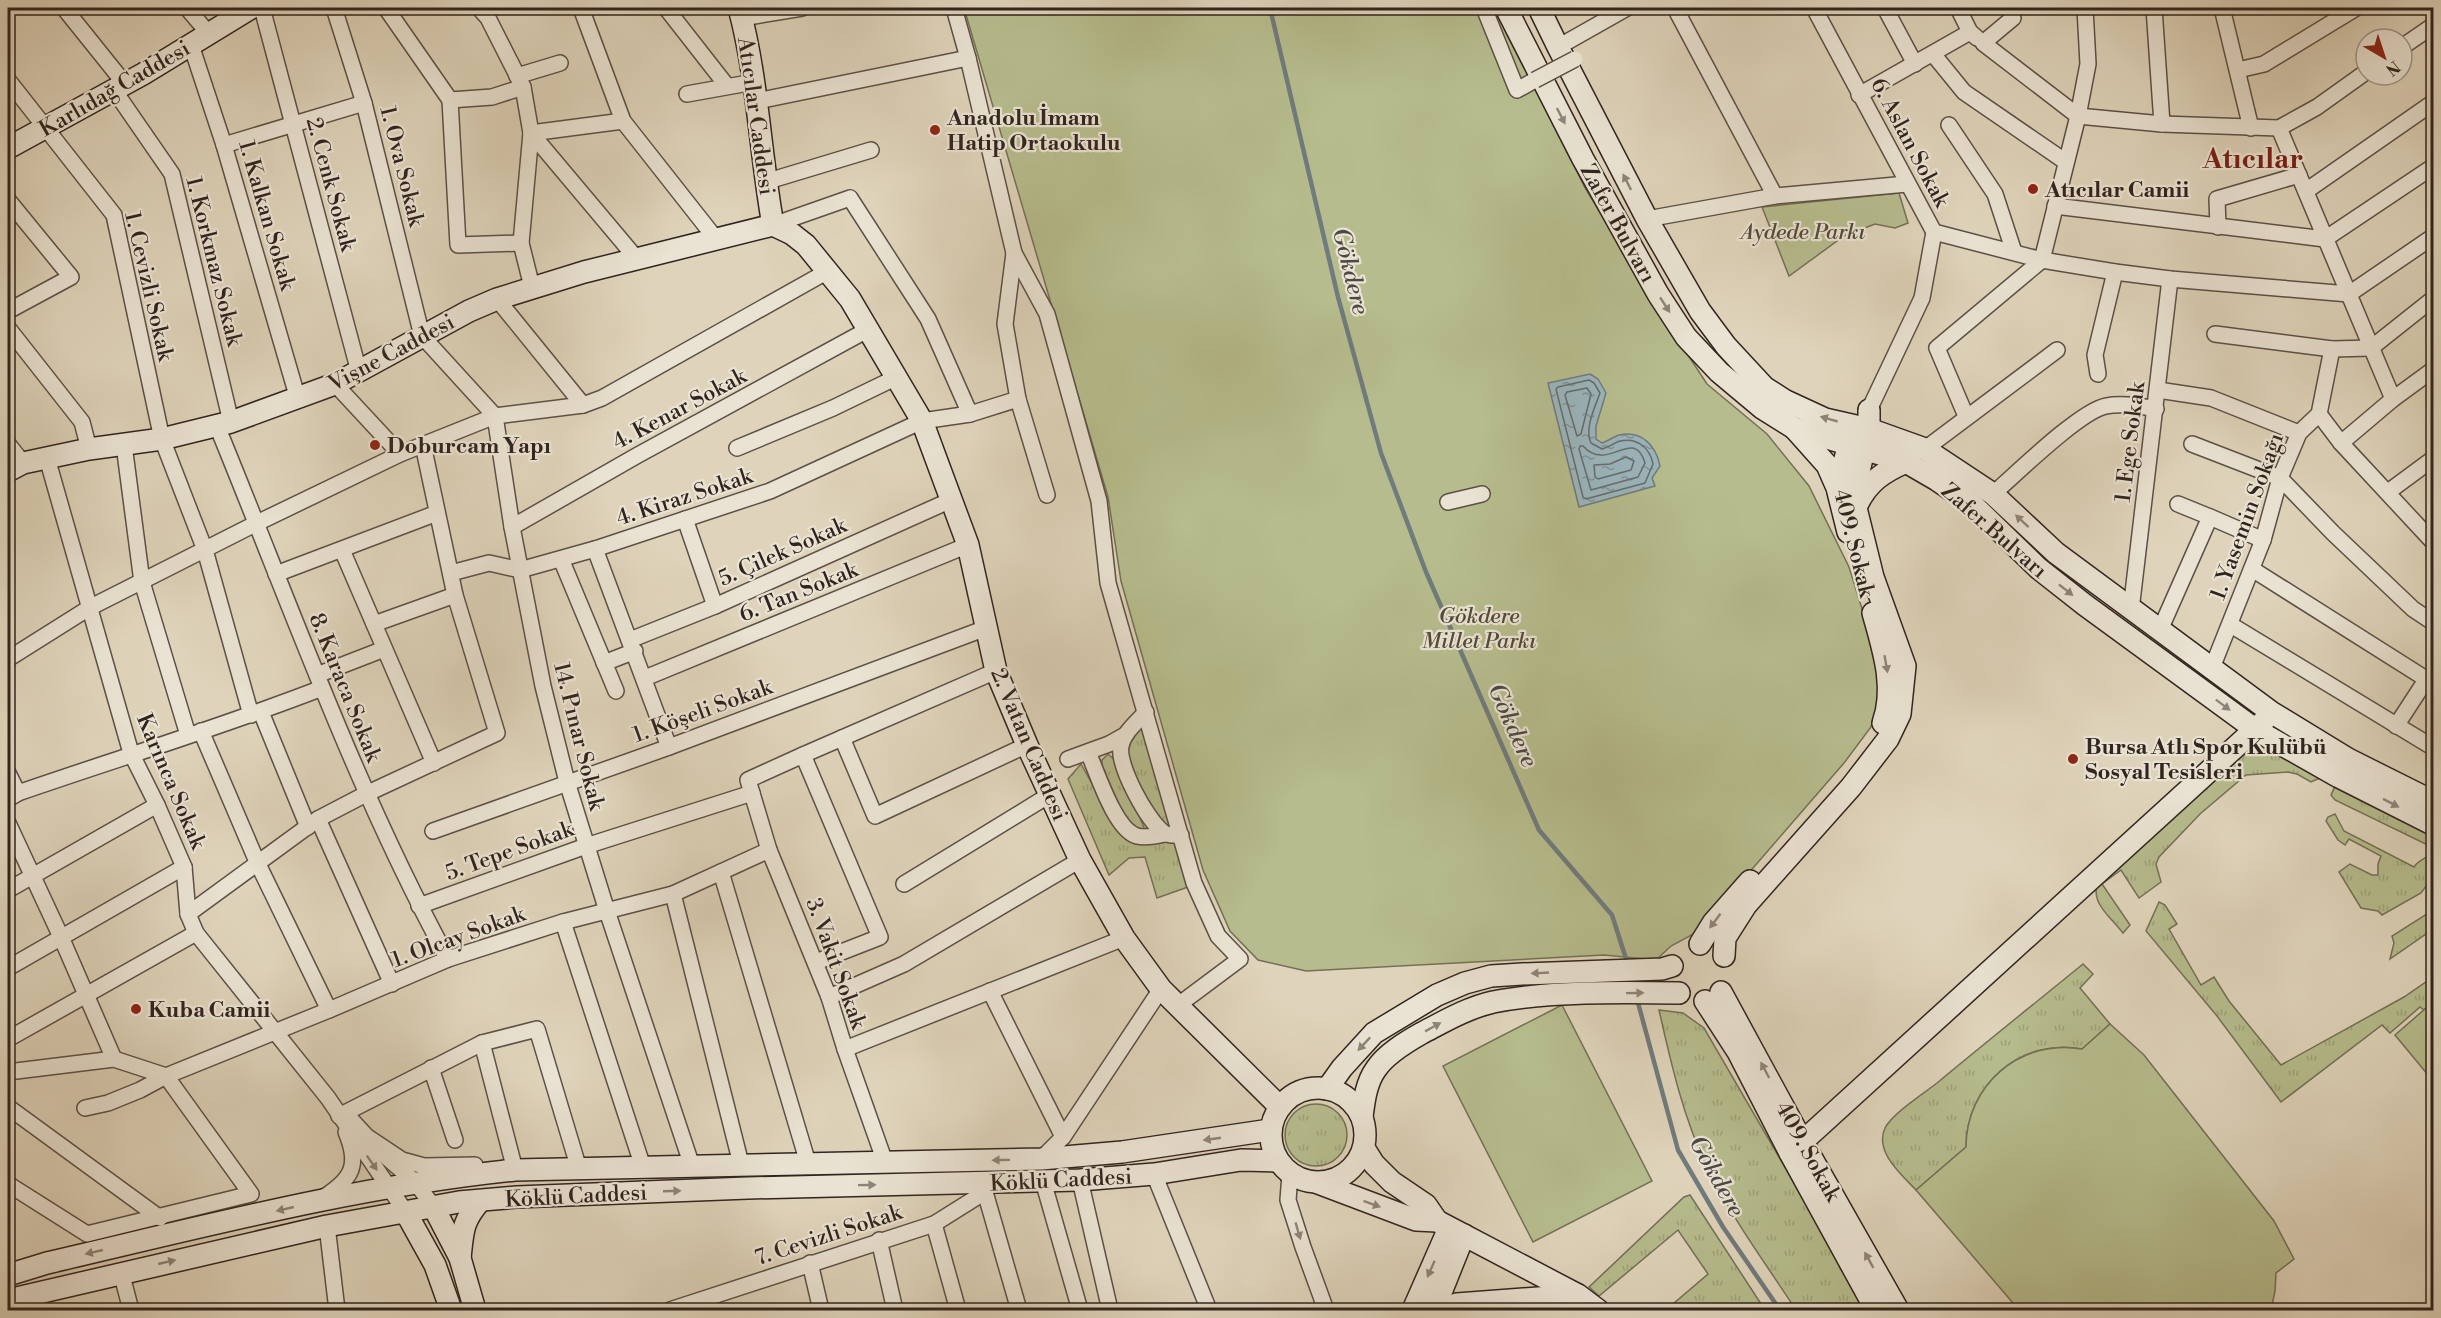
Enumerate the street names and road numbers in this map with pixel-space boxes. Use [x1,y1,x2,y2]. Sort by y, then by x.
street label: Atıcılar Caddesi [731,34,780,197]
street label: Karlıdağ Caddesi [34,35,195,143]
street label: 6. Aslan Sokak [1864,73,1956,213]
street label: 1. Ova Sokak [374,103,430,231]
street label: 2. Cenk Sokak [300,115,362,256]
street label: 1. Kalkan Sokak [232,137,301,295]
street label: Zafer Bulvarı [1574,160,1661,288]
street label: 1. Korkmaz Sokak [179,174,248,350]
street label: 1. Cevizli Sokak [118,209,179,365]
street label: Vişne Caddesi [323,309,460,398]
street label: 4. Kenar Sokak [608,362,753,456]
street label: 1. Ege Sokak [2110,379,2151,504]
street label: 1. Yasemin Sokağı [2205,429,2290,604]
street label: 4. Kiraz Sokak [613,462,757,532]
street label: Zafer Bulvarı [1936,478,2053,584]
street label: 409. Sokak [1827,487,1880,602]
street label: 5. Çilek Sokak [714,511,852,593]
street label: 6. Tan Sokak [735,556,863,628]
street label: 8. Karaca Sokak [302,609,387,767]
street label: 14. Pınar Sokak [547,660,610,815]
street label: 2. Vatan Caddesi [984,664,1073,825]
street label: 1. Köşeli Sokak [629,673,777,749]
street label: Karınca Sokak [130,710,212,855]
street label: 5. Tepe Sokak [442,815,579,887]
street label: 3. Vakit Sokak [799,894,872,1034]
street label: 1. Olcay Sokak [388,900,530,974]
street label: 409. Sokak [1769,1097,1847,1208]
street label: Köklü Caddesi [989,1163,1133,1198]
street label: Köklü Caddesi [504,1179,648,1214]
street label: 7. Cevizli Sokak [752,1198,907,1272]

